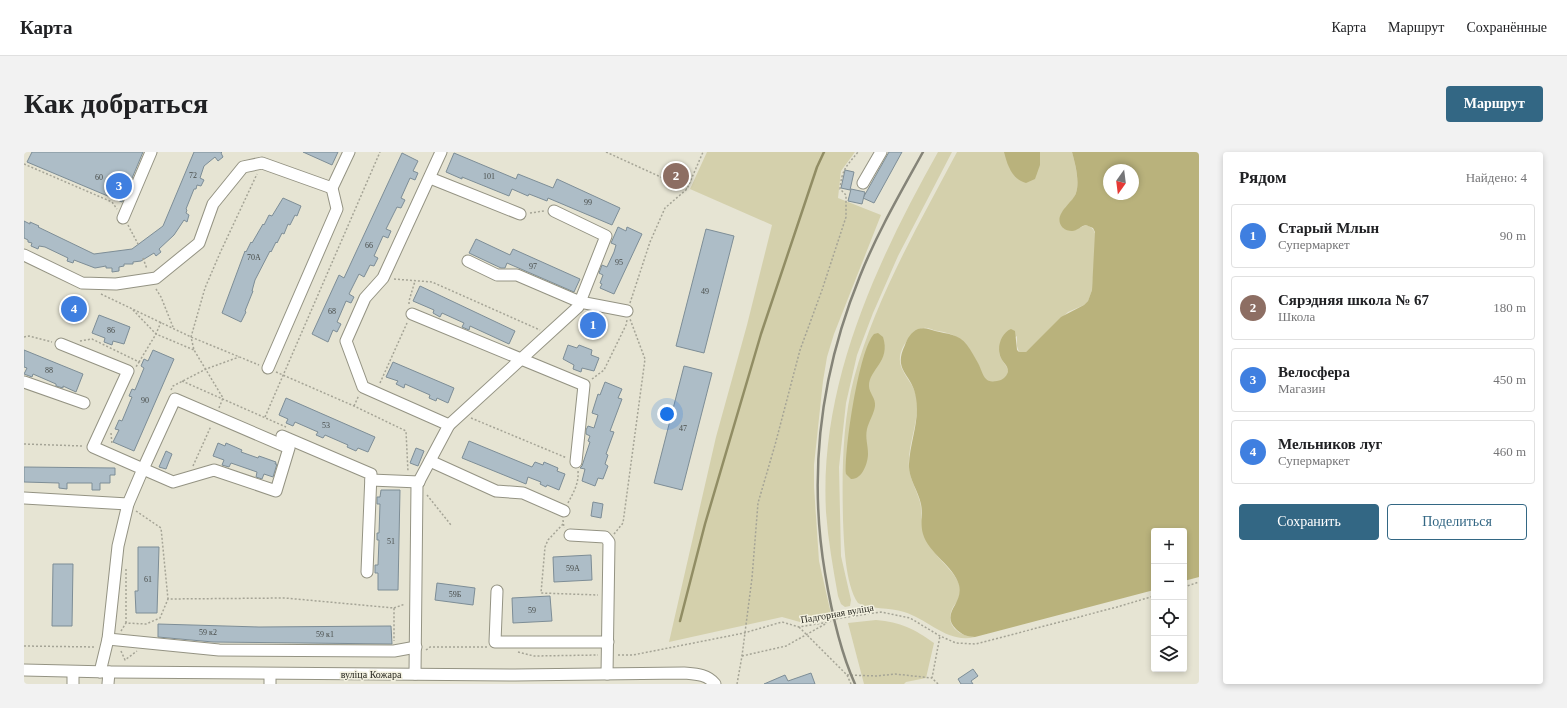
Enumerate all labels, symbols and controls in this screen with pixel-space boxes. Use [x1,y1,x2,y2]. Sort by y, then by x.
text: Карта [20,17,72,38]
text: Карта [1331,20,1366,35]
text: Маршрут [1388,20,1444,35]
text: Сохранённые [1466,20,1547,35]
button: Маршрут [1446,86,1543,122]
text: Как добраться [24,88,208,119]
pin: 2 [663,161,689,191]
north arrow [1103,164,1139,200]
text: Рядом [1239,168,1287,187]
text: Найдено: 4 [1466,170,1527,185]
pin: 3 [106,171,132,201]
house number: 72 [189,171,197,180]
house number: 101 [483,172,495,181]
house number: 60 [95,173,103,182]
house number: 99 [584,198,592,207]
text: Старый Млын [1278,220,1379,236]
text: 1 [1250,228,1256,243]
text: 90 m [1500,228,1526,243]
text: Супермаркет [1278,237,1350,252]
house number: 66 [365,241,373,250]
house number: 70А [247,253,261,262]
house number: 95 [615,258,623,267]
house number: 97 [529,262,537,271]
house number: 49 [701,287,709,296]
text: Сярэдняя школа № 67 [1278,292,1429,308]
pin: 4 [61,294,87,324]
text: 2 [1250,300,1256,315]
text: 180 m [1493,300,1526,315]
house number: 68 [328,307,336,316]
text: Школа [1278,309,1315,324]
pin: 1 [580,310,606,340]
house number: 86 [107,326,115,335]
text: Велосфера [1278,364,1350,380]
house number: 88 [45,366,53,375]
text: 3 [1250,372,1256,387]
text: 450 m [1493,372,1526,387]
text: Магазин [1278,381,1325,396]
house number: 90 [141,396,149,405]
your location [657,404,677,424]
house number: 53 [322,421,330,430]
house number: 47 [679,424,687,433]
text: Мельников луг [1278,436,1382,452]
text: 4 [1250,444,1256,459]
text: 460 m [1493,444,1526,459]
text: Супермаркет [1278,453,1350,468]
button: Сохранить [1239,504,1379,540]
button: Поделиться [1387,504,1527,540]
map controls [1151,528,1187,672]
button: + [1151,528,1187,564]
house number: 51 [387,537,395,546]
house number: 59А [566,564,580,573]
button: − [1151,564,1187,600]
house number: 61 [144,575,152,584]
house number: 59Б [449,590,462,599]
button: locate [1151,600,1187,636]
street label: Падгорная вуліца [800,602,875,625]
house number: 59 [528,606,536,615]
house number: 59 к2 [199,628,217,637]
house number: 59 к1 [316,630,334,639]
button: layers [1151,636,1187,672]
street label: вуліца Кожара [341,669,402,680]

